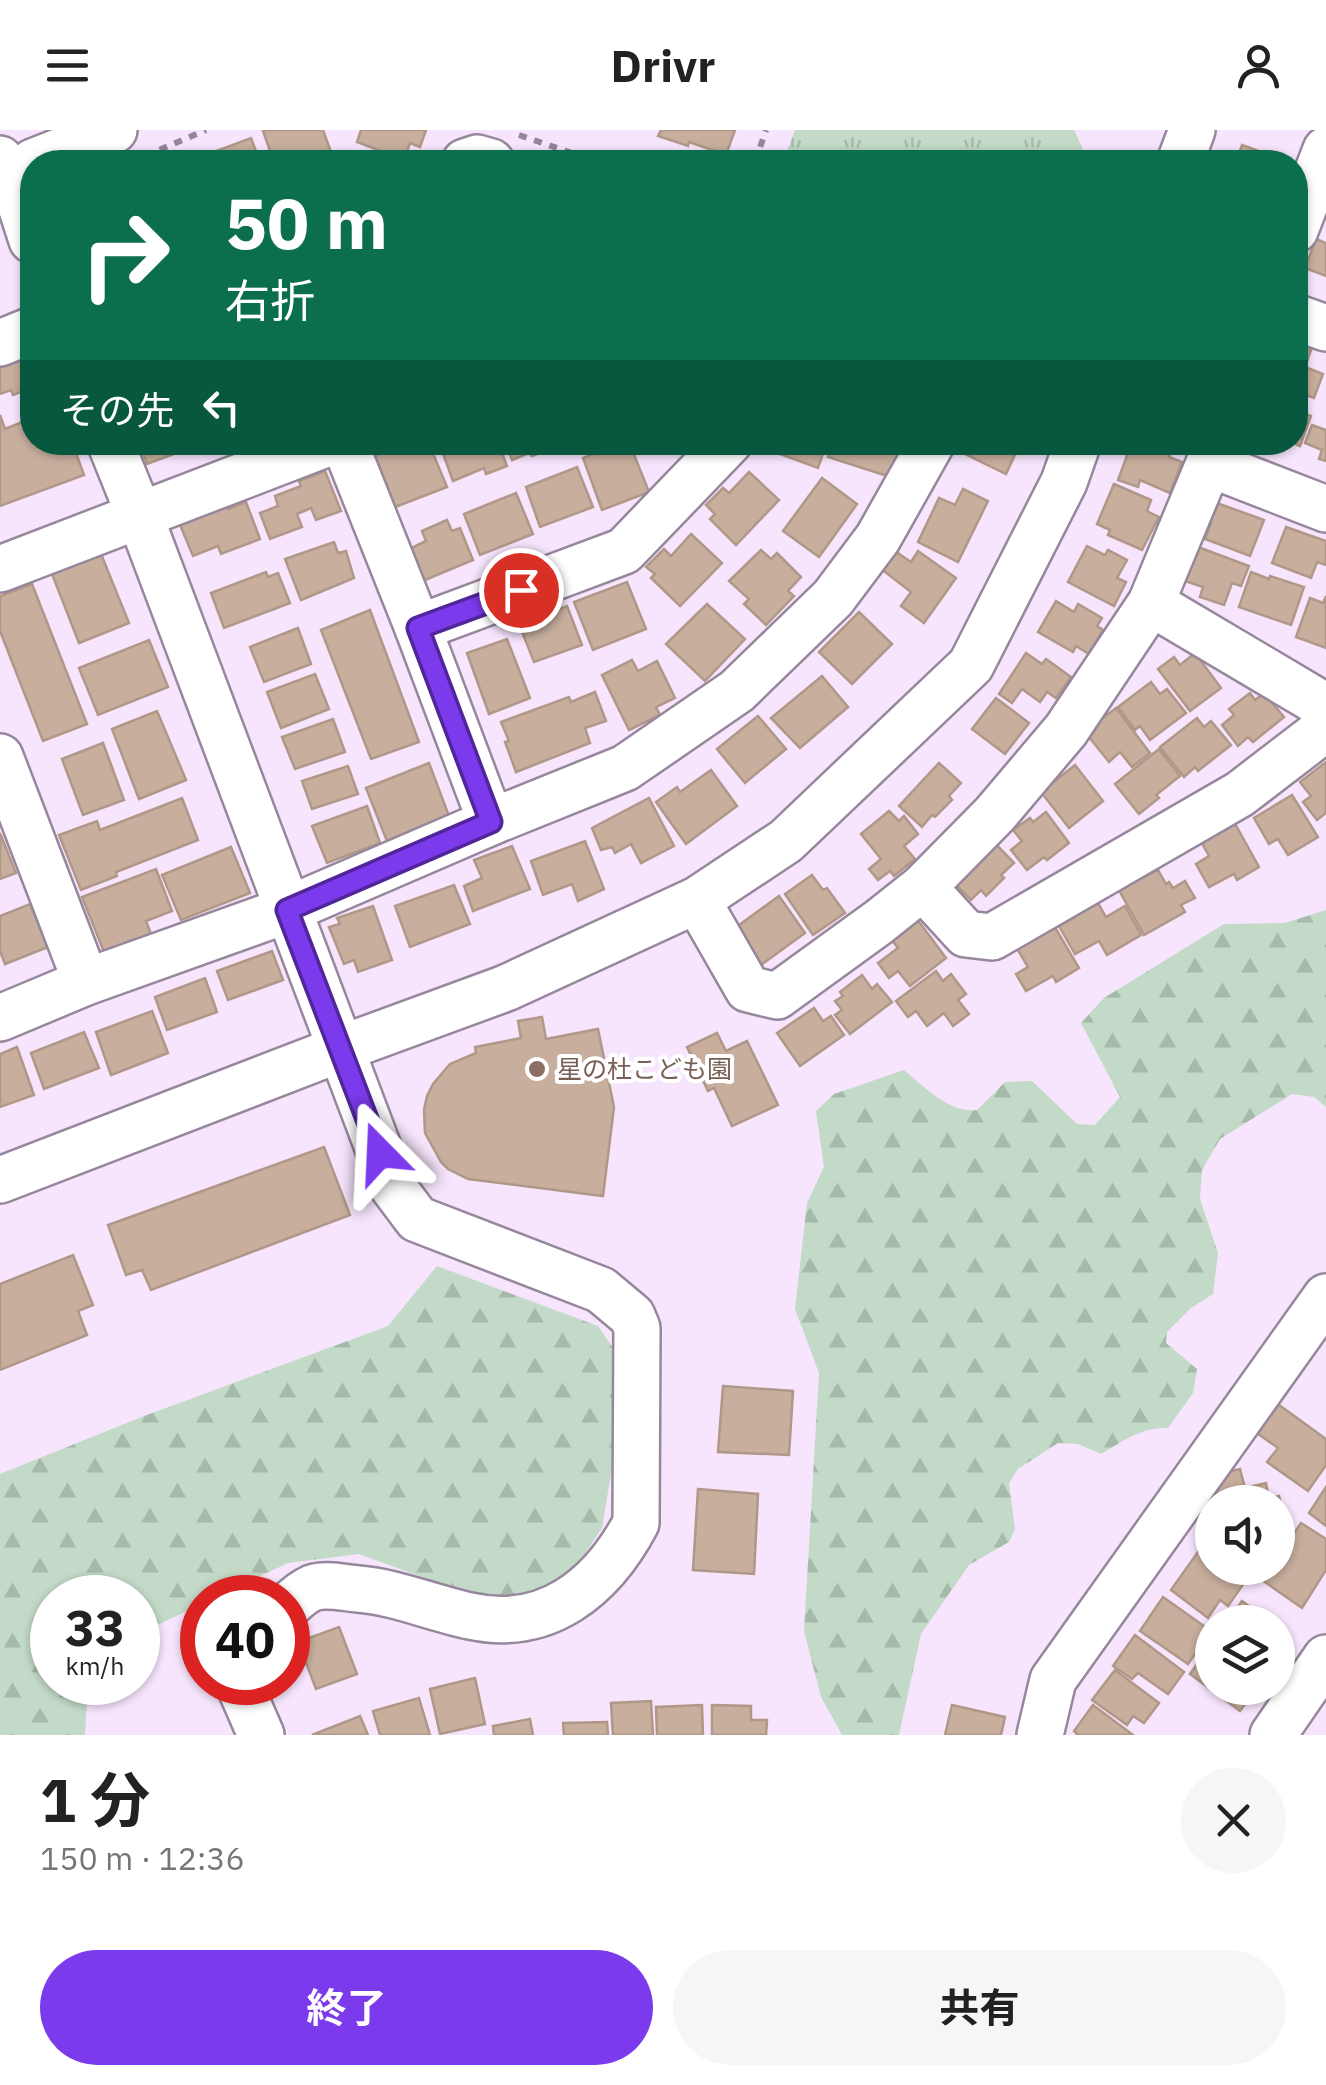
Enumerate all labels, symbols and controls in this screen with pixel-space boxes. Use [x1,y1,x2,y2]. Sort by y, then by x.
text: Drivr [611,36,715,94]
icon: menu [40,38,95,93]
icon: person [1231,38,1286,93]
text: 50 m [225,177,388,268]
icon: right [60,190,190,320]
text: 右折 [225,271,315,329]
icon: left [194,380,249,435]
text: その先 [60,385,174,434]
pin [479,548,564,633]
icon: arrive [494,563,549,618]
place label: 星の杜こども園 [557,1052,732,1085]
marker: 星の杜こども園 [526,1058,548,1080]
position arrow [328,1101,432,1205]
map controls [1195,1485,1295,1705]
button: sound [1195,1485,1295,1585]
speed limit sign: 40 [180,1575,310,1705]
text: 33 [65,1595,125,1660]
button: layers [1195,1605,1295,1705]
text: km/h [66,1649,124,1682]
text: 1 分 [40,1760,150,1839]
button: close [1181,1768,1286,1873]
text: 150 m · 12:36 [40,1837,245,1879]
button: 終了 [40,1950,653,2065]
button: 共有 [673,1950,1286,2065]

